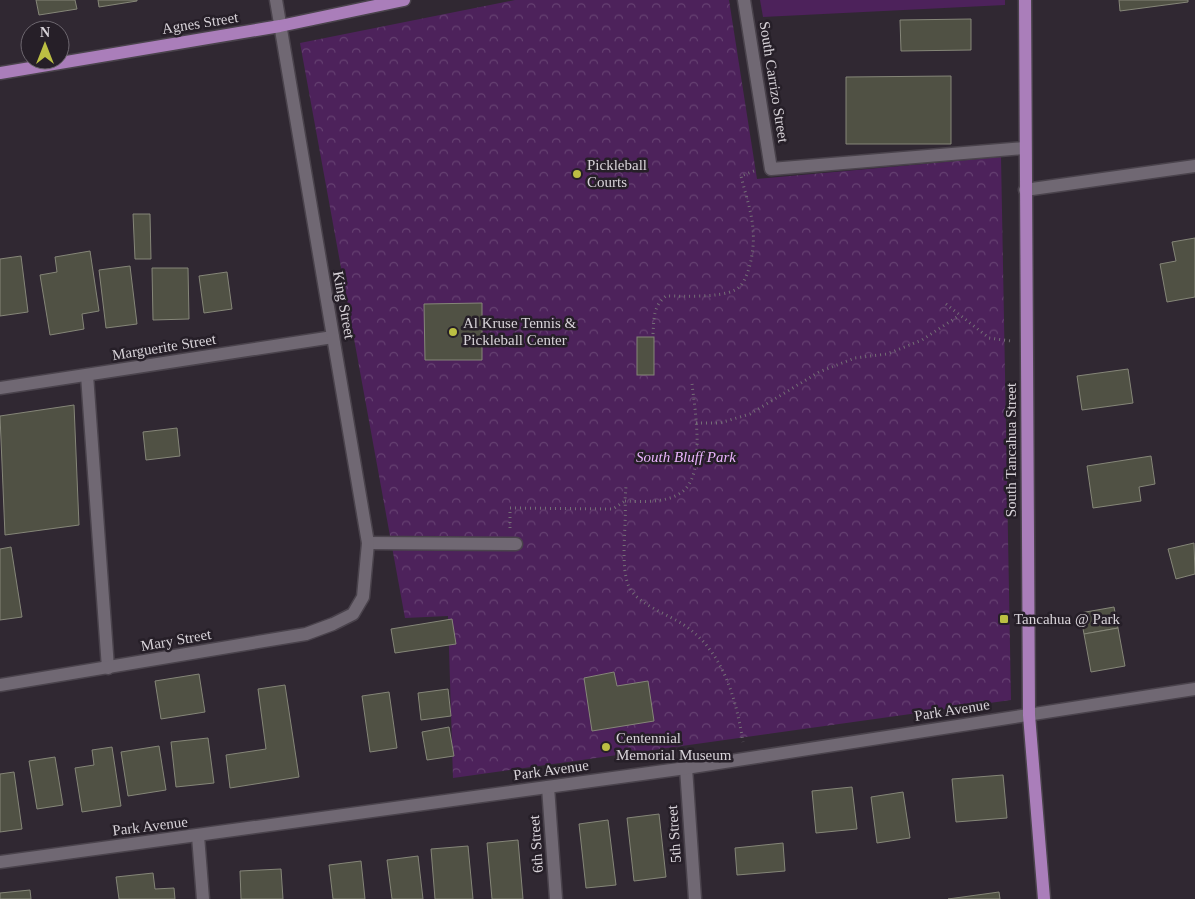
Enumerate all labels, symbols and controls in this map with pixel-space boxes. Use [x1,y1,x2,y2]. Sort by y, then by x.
street label: Agnes Street [161,9,240,37]
north arrow [20,20,70,70]
street label: South Carrizo Street [757,20,792,145]
text: N [40,25,50,40]
place label: Pickleball Courts [587,157,647,190]
marker: Pickleball Courts [571,168,583,180]
street label: King Street [330,270,358,341]
place label: Al Kruse Tennis & Pickleball Center [463,315,577,348]
marker: Al Kruse Tennis & Pickleball Center [447,326,459,338]
street label: Marguerite Street [111,331,218,363]
street label: South Tancahua Street [1003,382,1019,517]
park label: South Bluff Park [636,449,736,465]
place label: Tancahua @ Park [1014,611,1121,627]
marker: Tancahua @ Park [998,613,1010,625]
street label: Mary Street [140,626,213,654]
street label: Park Avenue [913,696,991,724]
place label: Centennial Memorial Museum [616,730,732,763]
marker: Centennial Memorial Museum [600,741,612,753]
street label: Park Avenue [512,757,590,783]
street label: 5th Street [664,804,684,863]
street label: Park Avenue [111,813,189,839]
street label: 6th Street [526,814,546,873]

